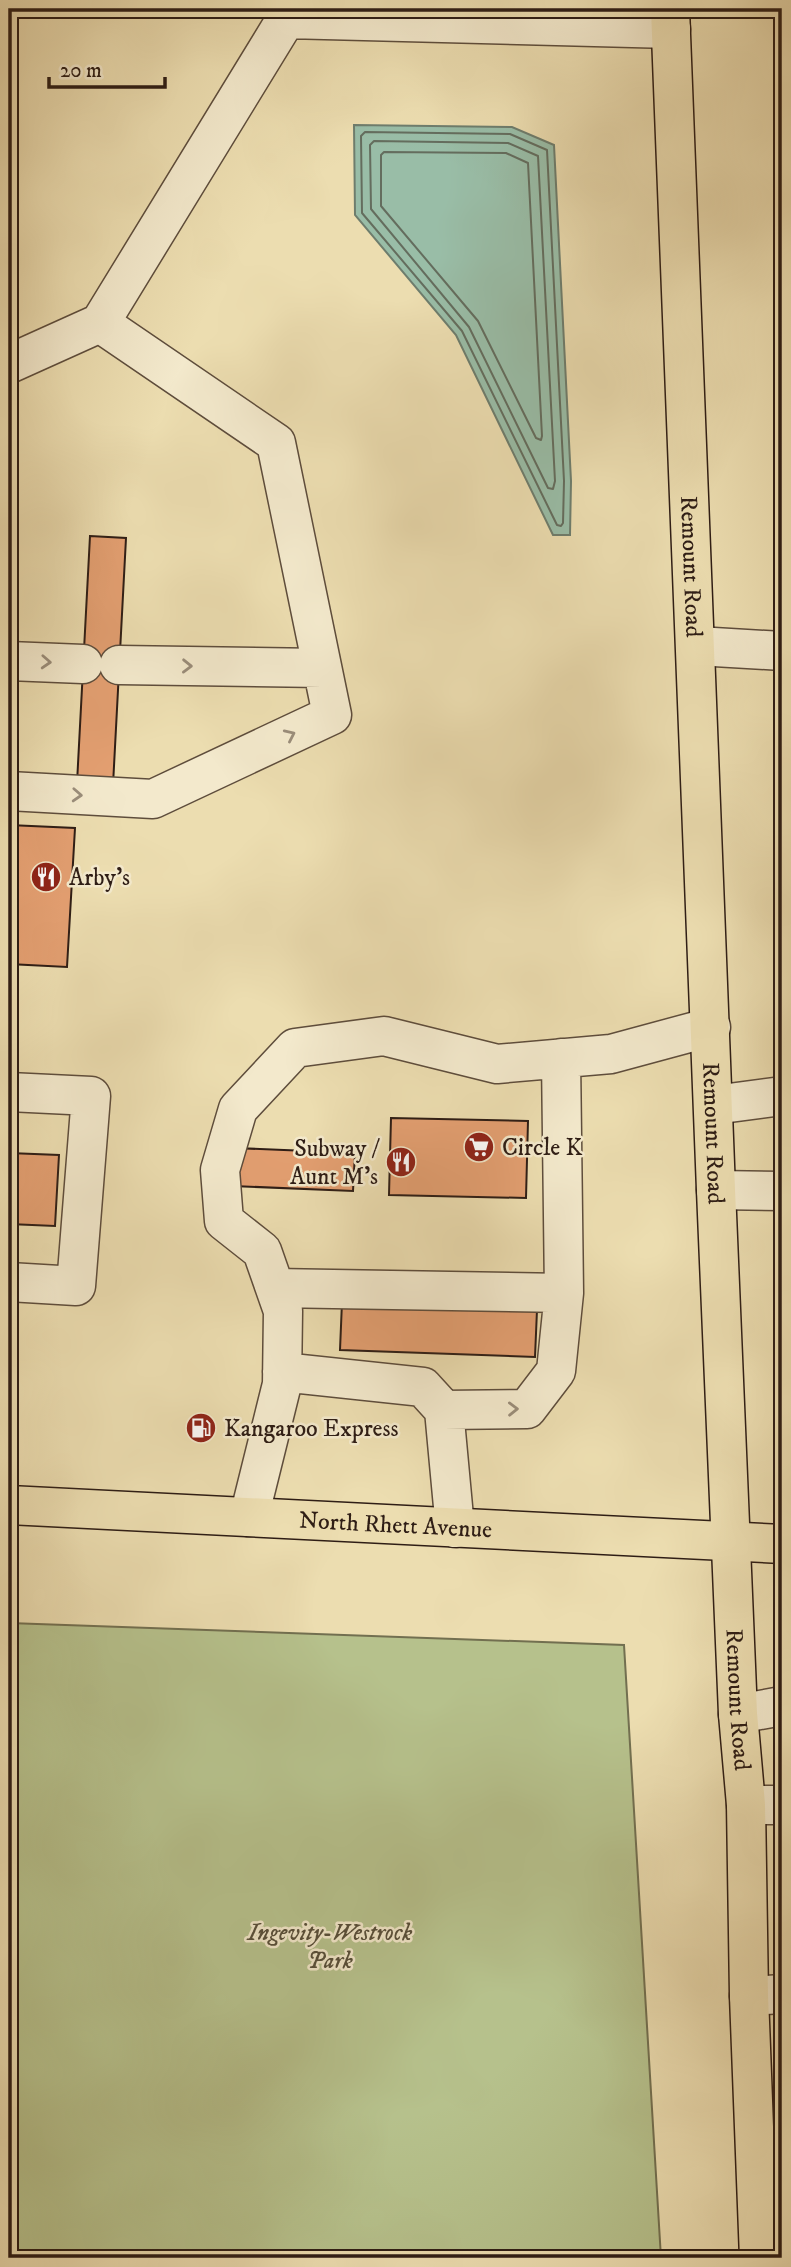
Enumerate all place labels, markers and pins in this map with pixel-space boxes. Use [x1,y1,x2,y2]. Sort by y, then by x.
restaurant icon: Arby's [29,860,63,894]
place label: Arby's [69,863,130,893]
supermarket icon: Circle K [462,1130,496,1164]
place label: Circle K [502,1133,582,1163]
place label: Subway / Aunt M's [290,1134,380,1192]
restaurant icon: Subway / Aunt M's [384,1145,418,1179]
fuel station icon: Kangaroo Express [184,1411,218,1445]
place label: Kangaroo Express [224,1414,399,1444]

